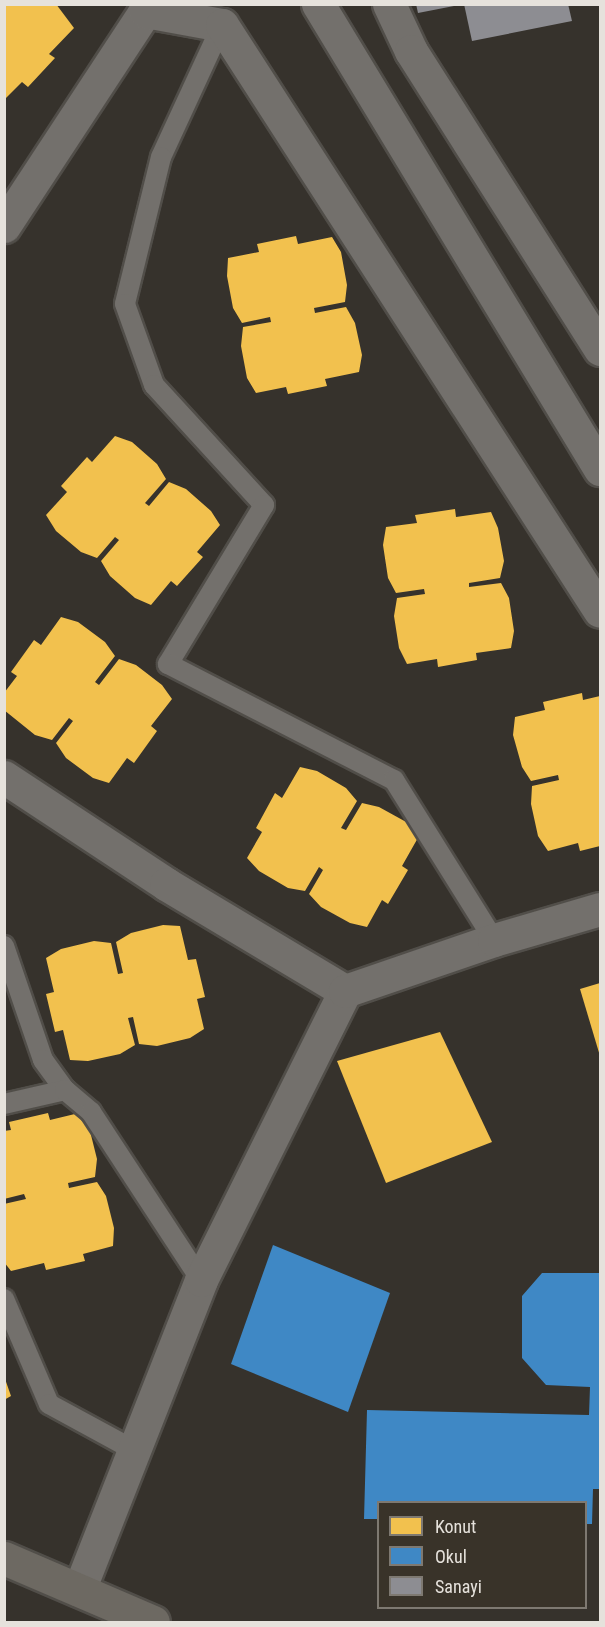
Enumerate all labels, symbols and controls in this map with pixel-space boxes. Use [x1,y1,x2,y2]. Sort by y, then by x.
legend [377,1501,587,1609]
text: Konut [435,1516,476,1537]
text: Okul [435,1546,467,1567]
text: Sanayi [435,1576,482,1597]

